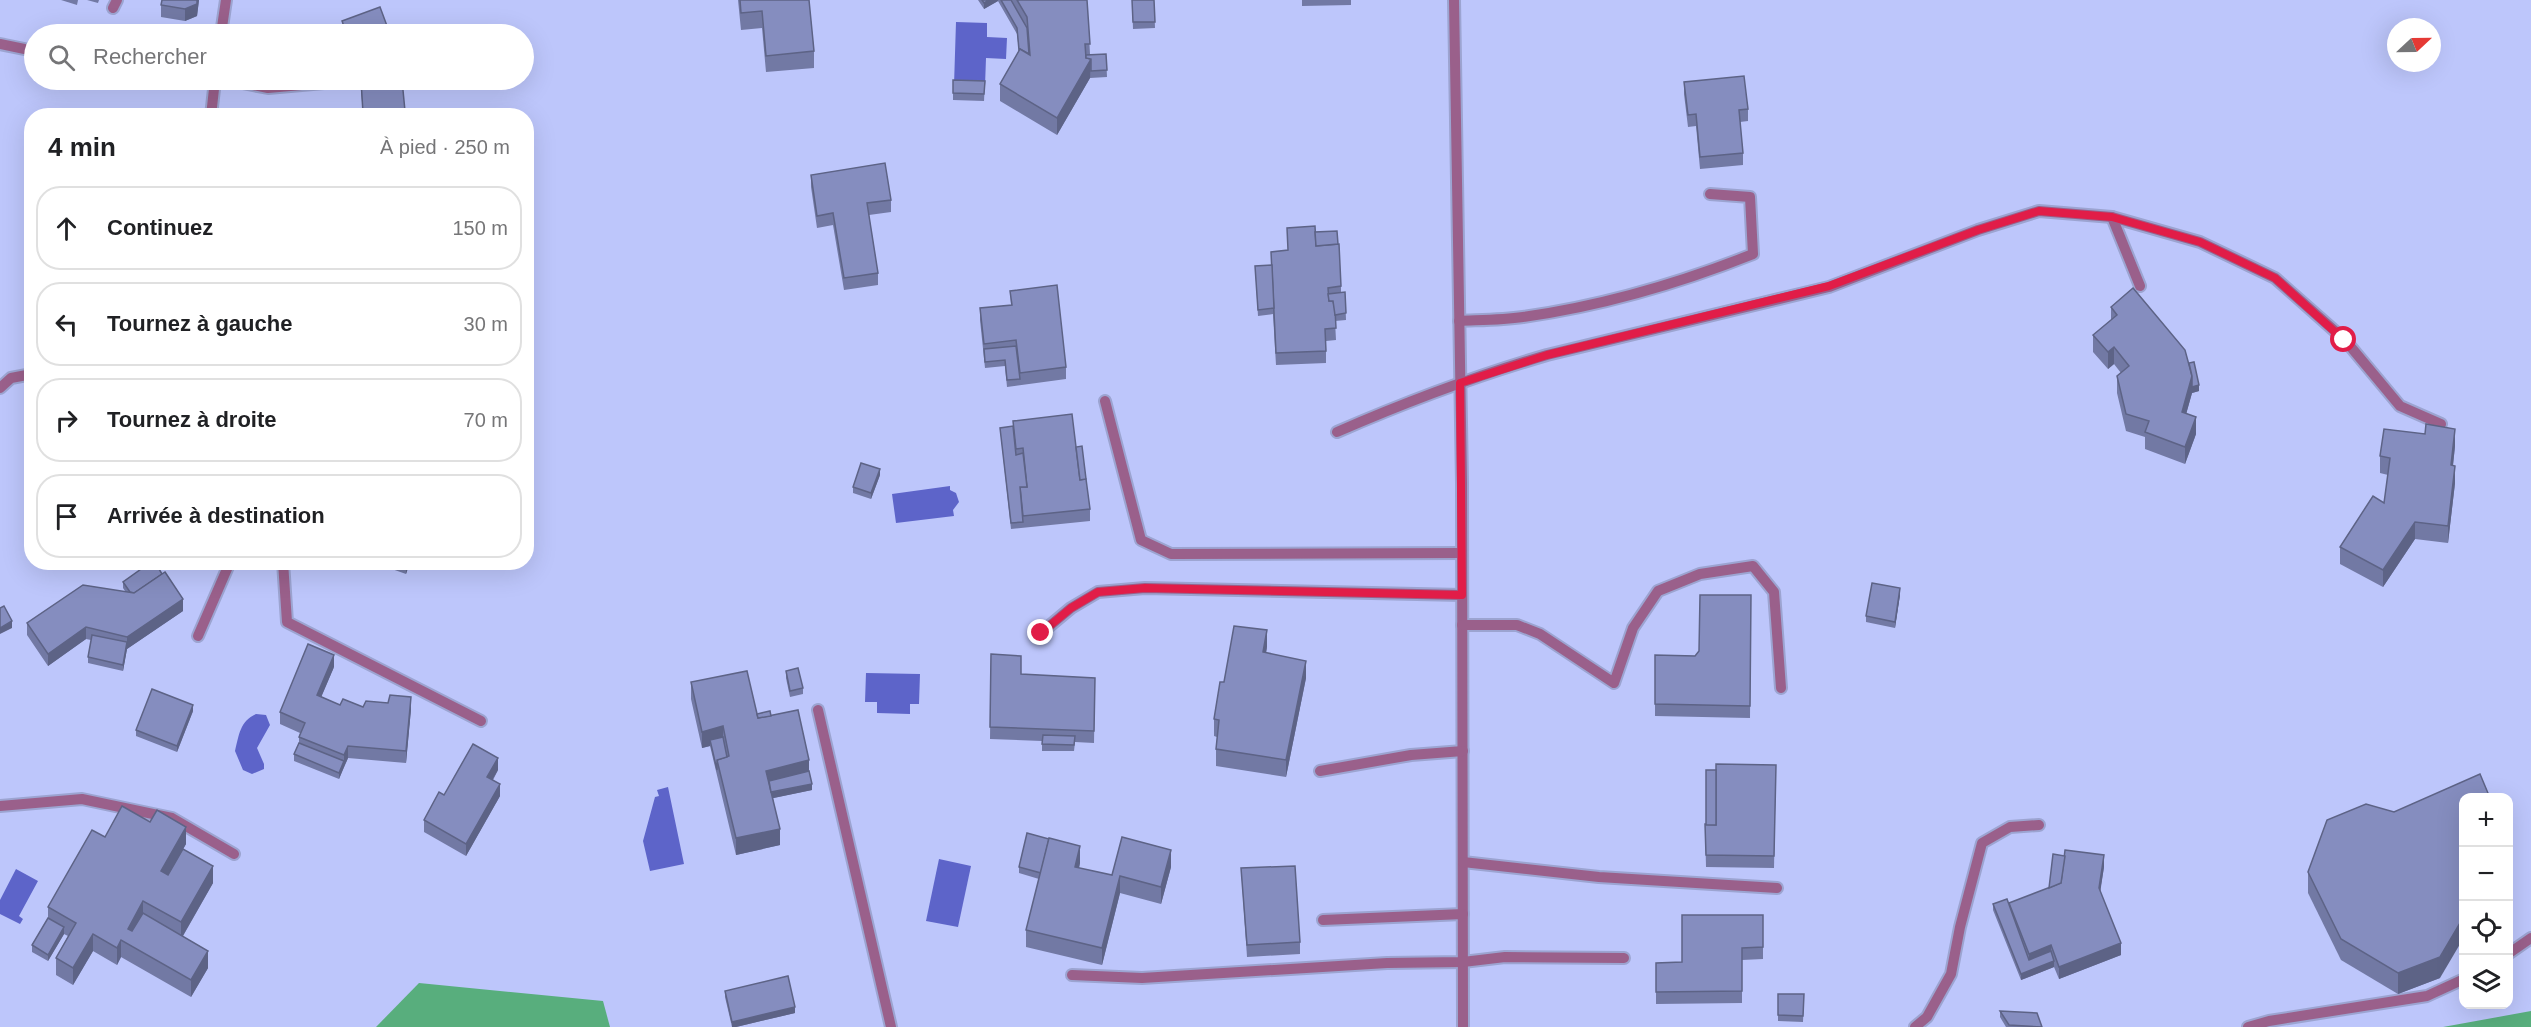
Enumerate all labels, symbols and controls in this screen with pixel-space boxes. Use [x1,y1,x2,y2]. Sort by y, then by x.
north arrow [2387,18,2441,72]
search box [24,24,534,90]
icon: search [45,41,78,74]
text: Rechercher [93,44,207,69]
text: 4 min [48,132,116,162]
text: À pied · 250 m [380,136,510,158]
icon: ahead [50,212,83,245]
text: Continuez [107,215,213,240]
text: 150 m [452,217,508,239]
icon: left [50,308,83,341]
text: Tournez à gauche [107,311,292,336]
text: 30 m [464,313,508,335]
route start [2330,326,2356,352]
icon: right [50,404,83,437]
text: Tournez à droite [107,407,277,432]
text: 70 m [464,409,508,431]
icon: arrive [50,500,83,533]
text: Arrivée à destination [107,503,325,528]
route end [1027,619,1053,645]
map controls [2459,793,2513,1009]
button: + [2459,793,2513,847]
button: − [2459,847,2513,901]
button: locate [2459,901,2513,955]
button: layers [2459,955,2513,1009]

